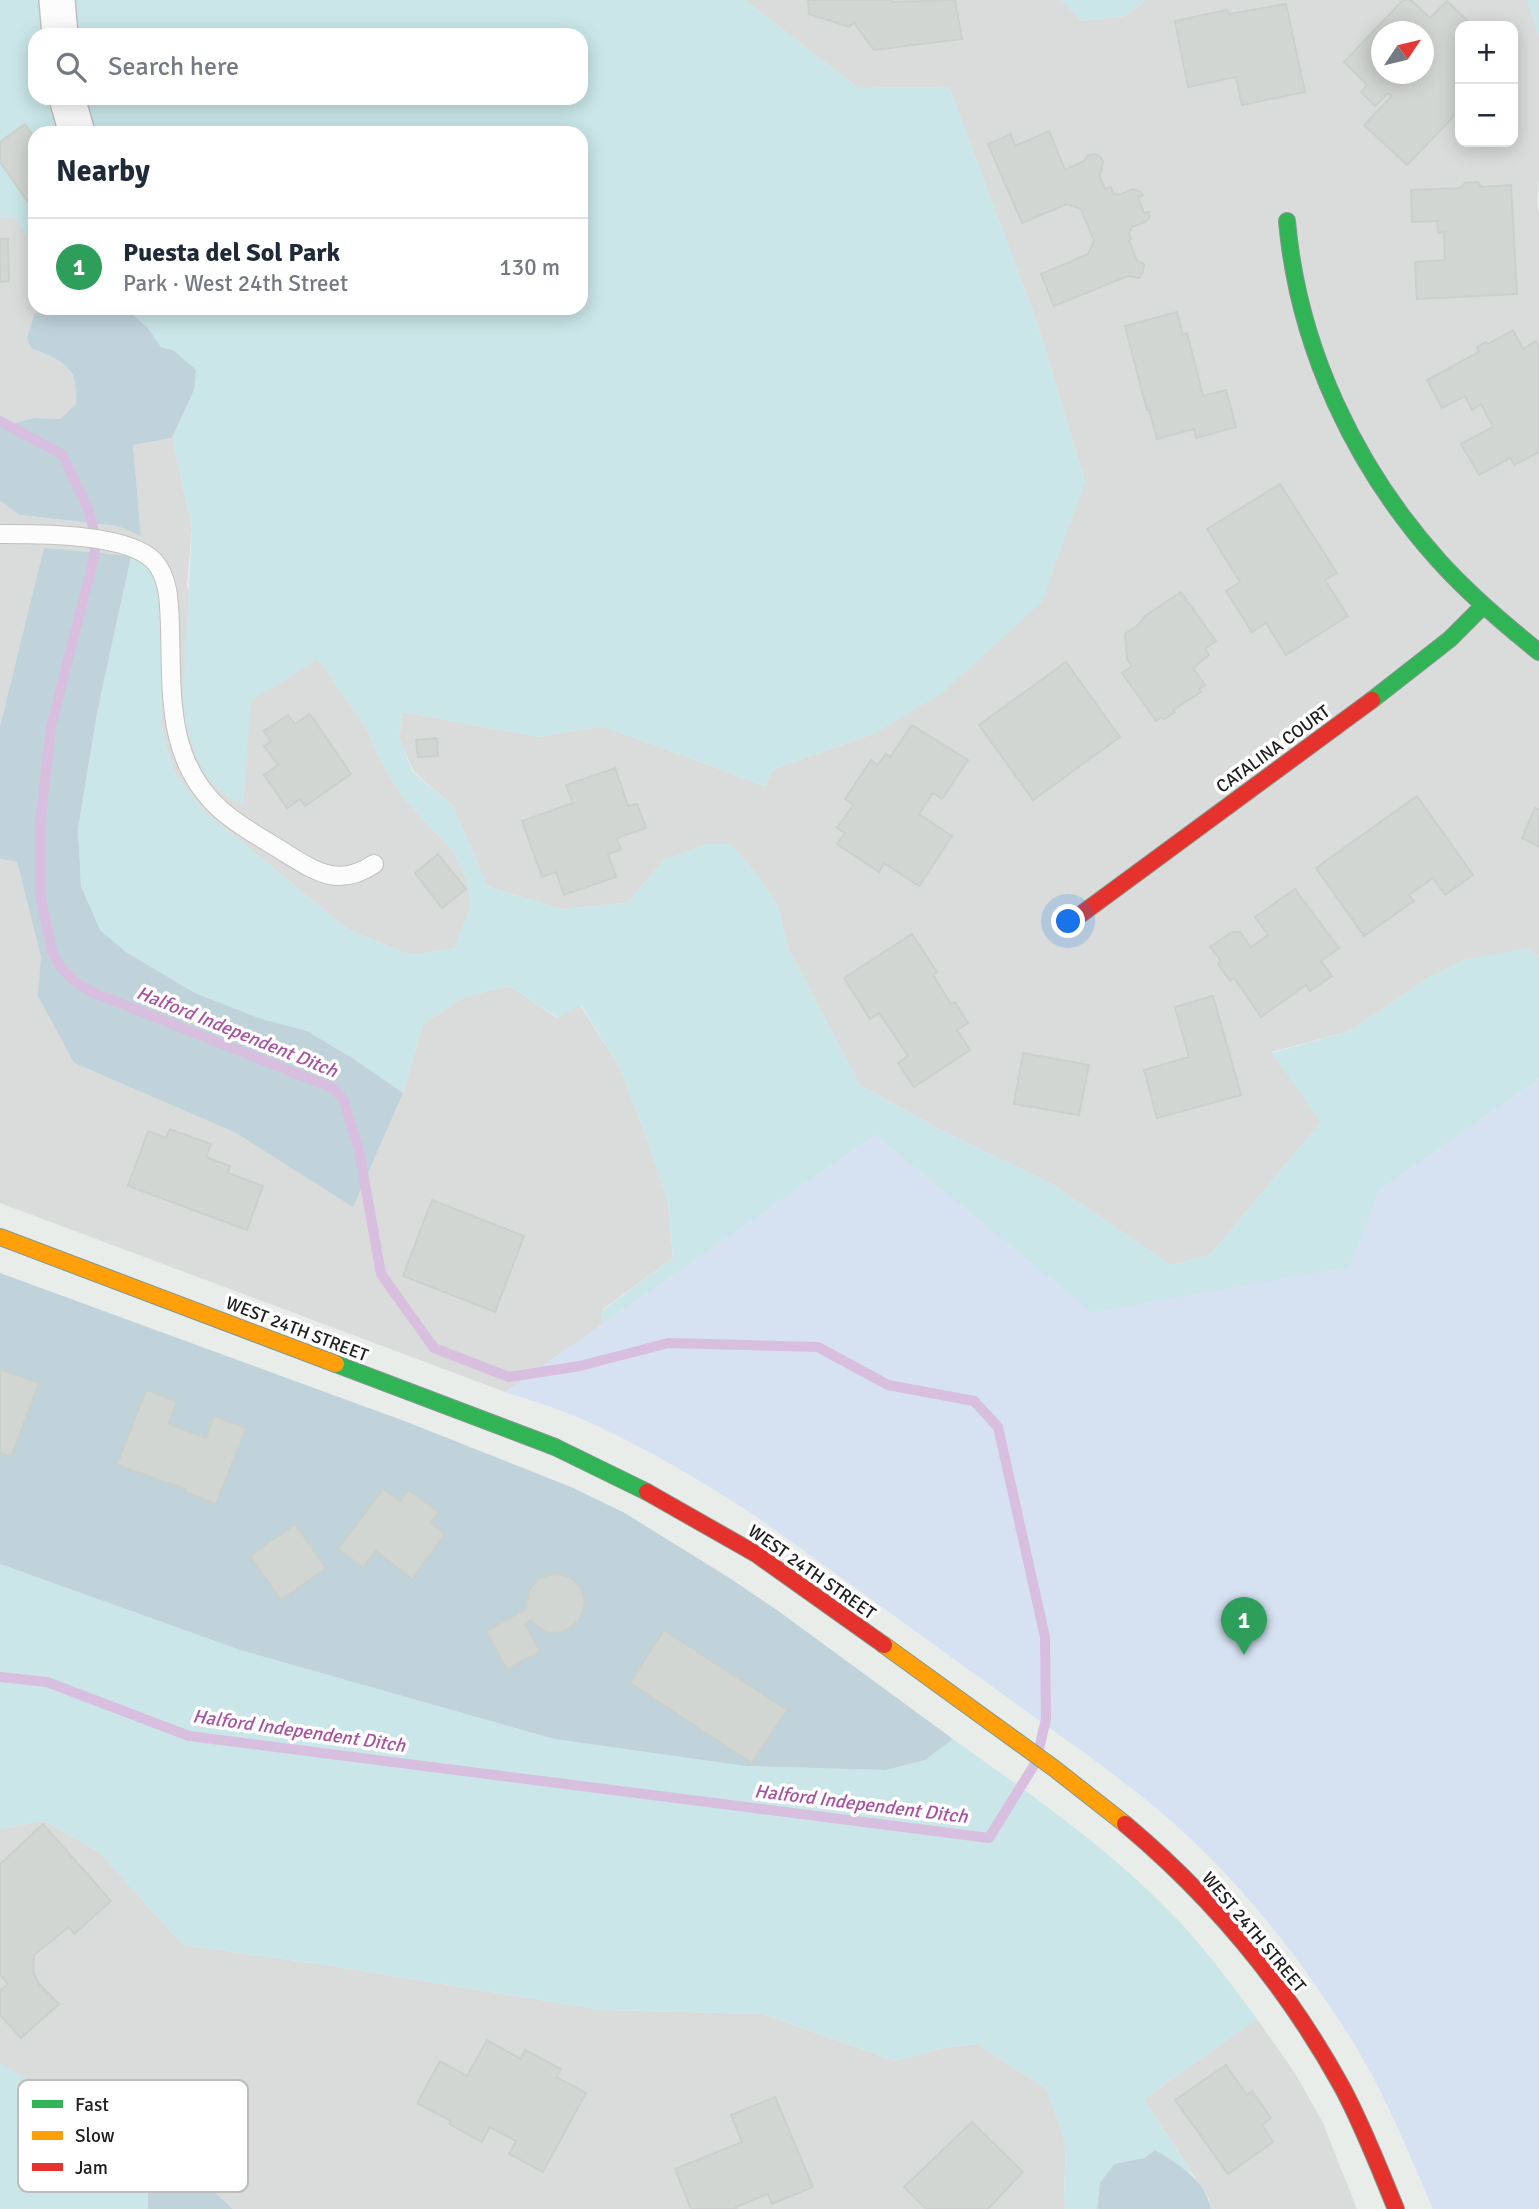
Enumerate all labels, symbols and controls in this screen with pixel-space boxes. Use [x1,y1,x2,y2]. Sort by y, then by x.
north arrow [1371,21,1434,84]
map controls [1455,21,1518,147]
button: + [1455,21,1518,84]
search box [28,28,588,105]
icon: search [52,48,90,86]
text: Search here [108,51,239,83]
button: − [1455,84,1518,147]
text: Nearby [56,153,150,190]
text: Puesta del Sol Park [123,237,340,269]
text: 1 [73,253,85,282]
text: 130 m [499,253,560,282]
text: Park · West 24th Street [123,269,348,298]
street label: CATALINA COURT [1212,700,1334,798]
your location [1051,904,1085,938]
water label: Halford Independent Ditch [133,981,342,1084]
street label: WEST 24TH STREET [223,1292,371,1366]
street label: WEST 24TH STREET [744,1520,880,1624]
pin: 1 [1221,1597,1267,1655]
water label: Halford Independent Ditch [191,1704,407,1758]
water label: Halford Independent Ditch [753,1779,970,1829]
street label: WEST 24TH STREET [1197,1867,1311,1997]
legend [18,2080,248,2192]
text: Fast [75,2093,109,2117]
text: Slow [75,2124,115,2148]
text: Jam [75,2156,108,2180]

